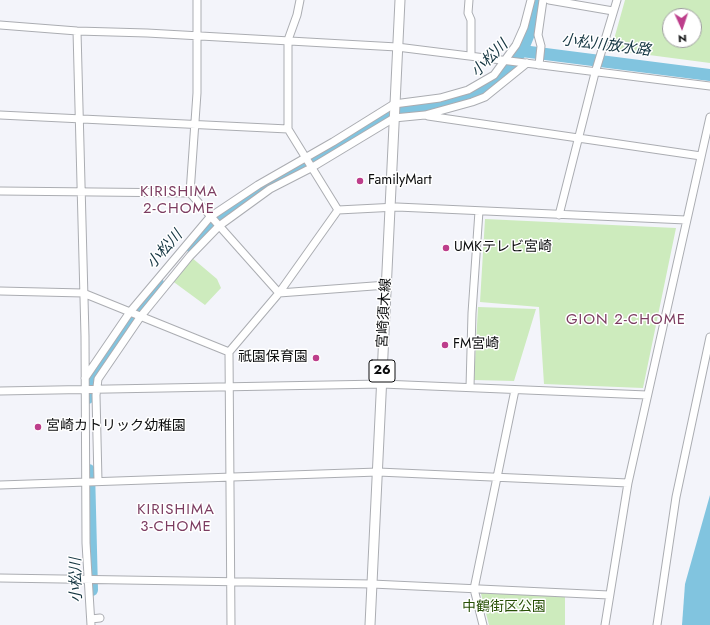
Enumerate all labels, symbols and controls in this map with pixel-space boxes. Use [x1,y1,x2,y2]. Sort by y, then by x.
north arrow [662,8,702,48]
text: N [678,31,687,47]
water label: 小松川放水路 [560,32,652,60]
water label: 小松川 [468,37,512,81]
place label: FamilyMart [368,173,431,189]
marker: FamilyMart [355,176,365,186]
district label: KIRISHIMA 2-CHOME [140,183,218,218]
water label: 小松川 [143,227,187,273]
place label: UMKテレビ宮崎 [454,240,552,256]
marker: UMKテレビ宮崎 [441,243,451,253]
street label: 宮崎須木線 [375,278,395,348]
district label: GION 2-CHOME [566,311,686,329]
place label: FM宮崎 [453,337,499,353]
marker: FM宮崎 [440,340,450,350]
place label: 祇園保育園 [238,350,308,366]
marker: 祇園保育園 [311,353,321,363]
road number: 26 [369,360,395,382]
place label: 宮崎カトリック幼稚園 [46,419,186,435]
marker: 宮崎カトリック幼稚園 [33,422,43,432]
district label: KIRISHIMA 3-CHOME [137,501,215,536]
water label: 小松川 [68,557,86,603]
park label: 中鶴街区公園 [462,600,546,616]

